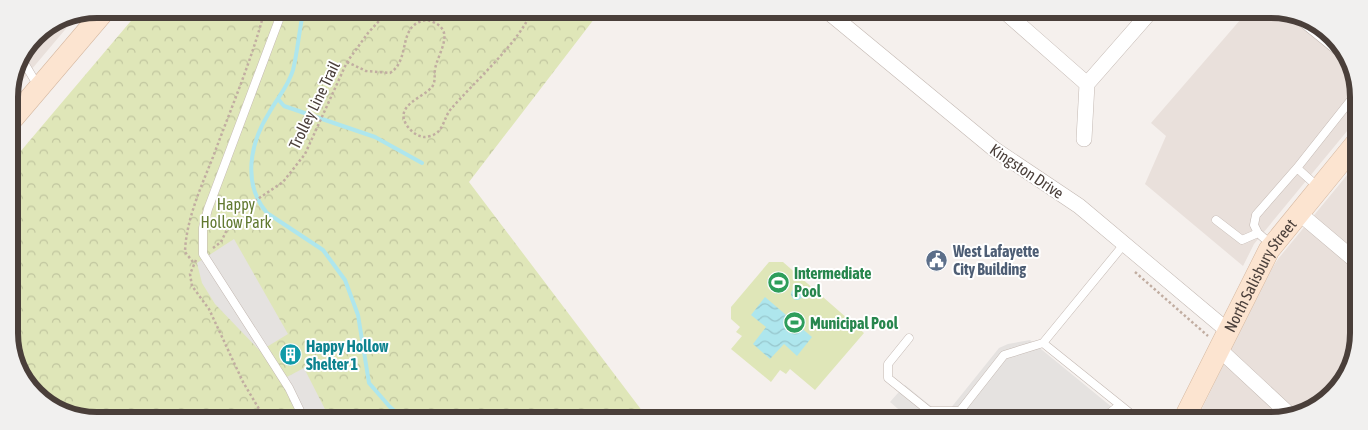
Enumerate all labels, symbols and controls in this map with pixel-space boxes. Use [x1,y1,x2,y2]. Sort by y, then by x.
street label: Trolley Line Trail [285,57,344,152]
street label: Kingston Drive [986,140,1067,203]
park label: Happy Hollow Park [201,195,271,231]
street label: North Salisbury Street [1220,215,1300,335]
place label: West Lafayette City Building [952,242,1039,278]
public building icon: West Lafayette City Building [925,248,949,272]
place label: Intermediate Pool [794,264,871,300]
sports icon: Intermediate Pool [766,270,790,294]
sports icon: Municipal Pool [782,311,806,335]
place label: Municipal Pool [810,314,899,332]
place label: Happy Hollow Shelter 1 [306,337,389,373]
building icon: Happy Hollow Shelter 1 [278,343,302,367]

